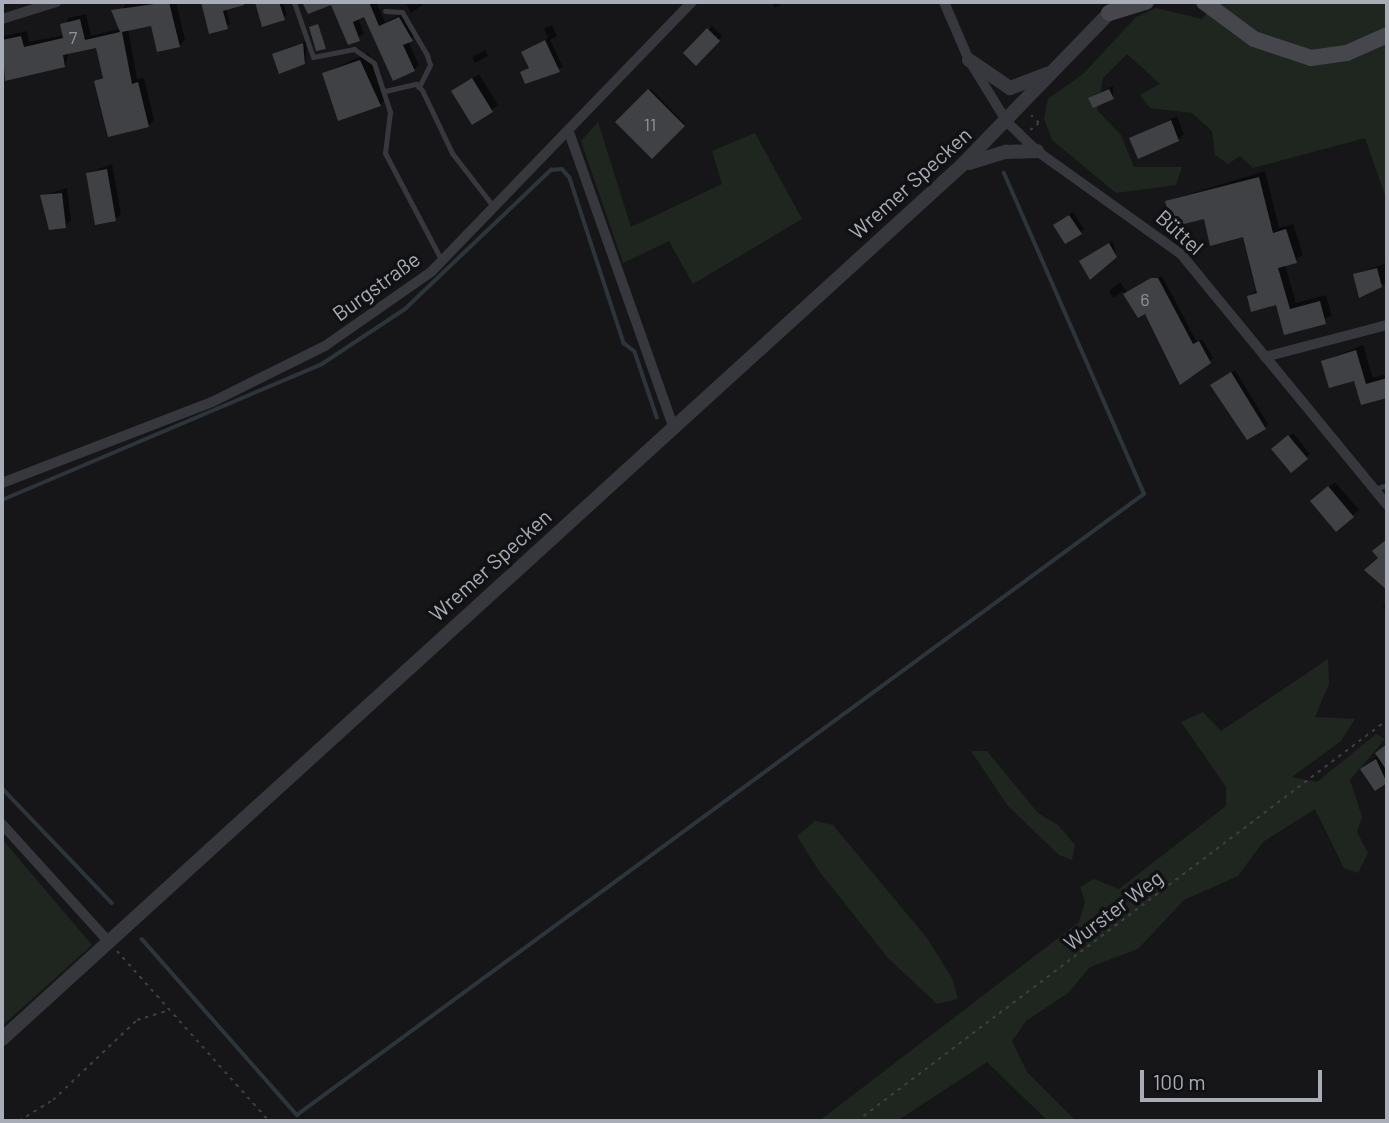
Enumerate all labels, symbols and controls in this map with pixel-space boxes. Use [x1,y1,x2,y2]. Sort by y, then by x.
house number: 7 [69,26,77,48]
house number: 11 [644,113,656,135]
street label: Wremer Specken [844,122,976,244]
street label: Büttel [1151,204,1209,260]
street label: Burgstraße [328,246,424,326]
house number: 6 [1140,288,1150,310]
street label: Wremer Specken [424,504,556,626]
street label: Wurster Weg [1059,865,1167,955]
scale bar [1144,1056,1326,1100]
text: 100 m [1153,1069,1206,1094]

